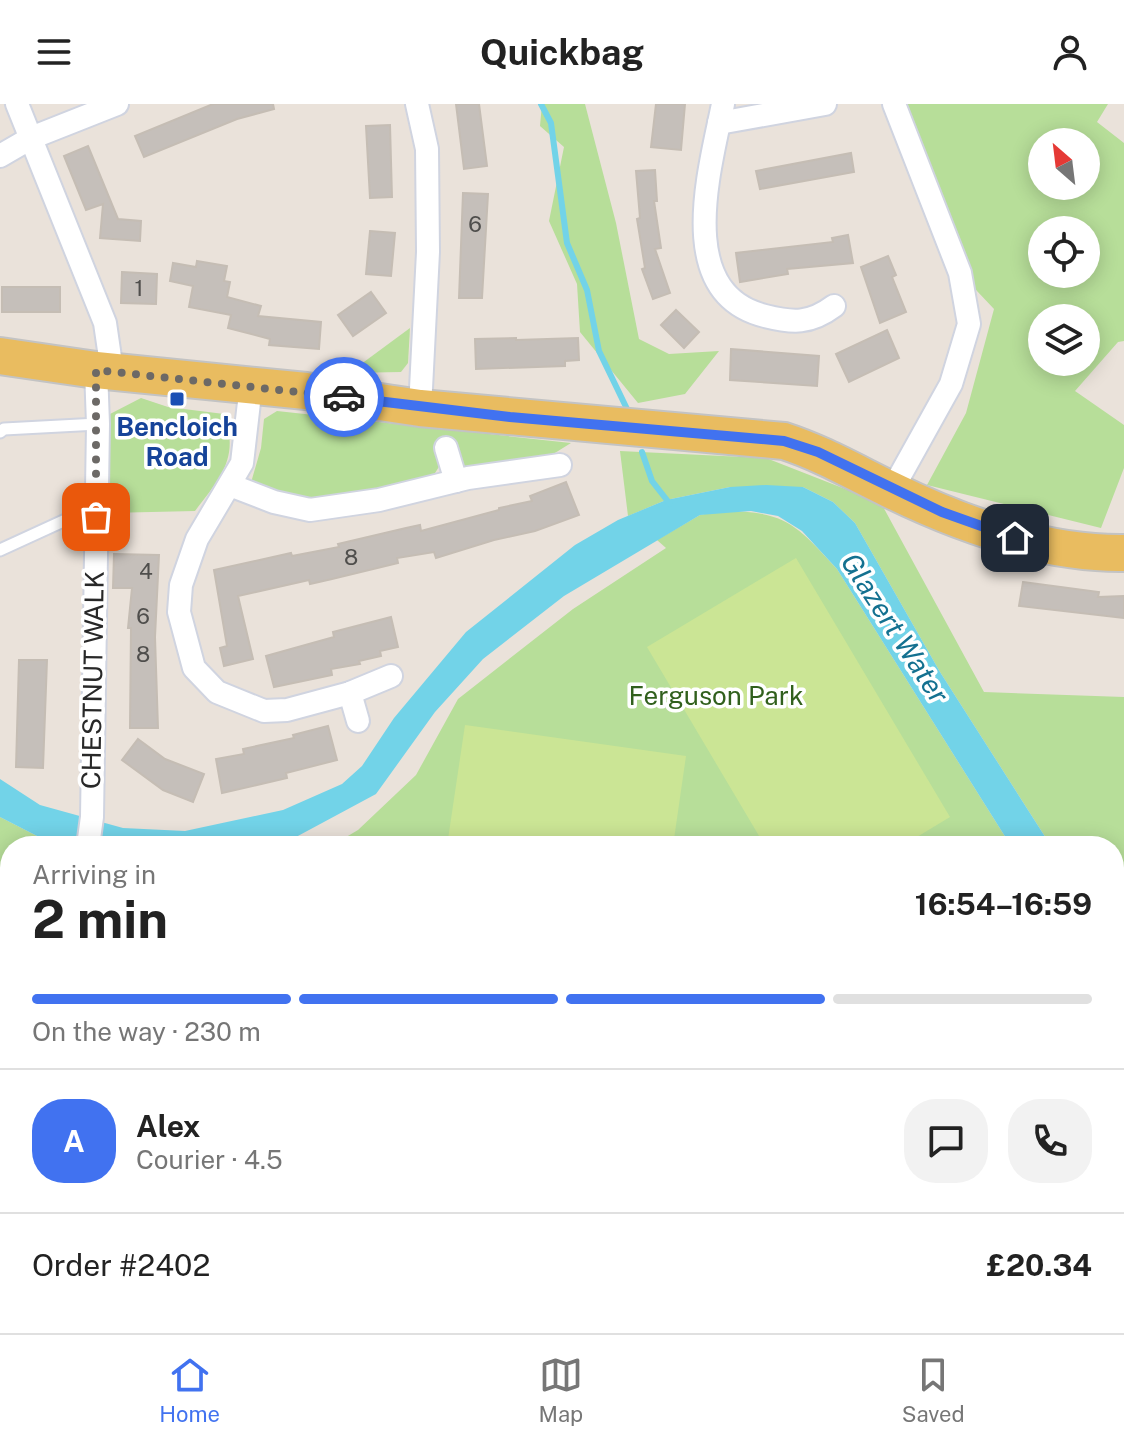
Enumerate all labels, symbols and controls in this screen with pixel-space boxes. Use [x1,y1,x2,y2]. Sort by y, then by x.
icon: menu [32,30,76,74]
icon: person [1048,30,1092,74]
text: Quickbag [480,31,644,73]
north arrow [1028,128,1100,200]
map controls [1028,128,1100,376]
house number: 6 [468,211,482,237]
button: locate [1028,216,1100,288]
house number: 1 [135,275,143,301]
button: layers [1028,304,1100,376]
courier [304,357,384,437]
icon: car [322,375,366,419]
marker: Bencloich Road [168,390,186,408]
place label: Bencloich Road [116,411,238,472]
pin [62,483,130,551]
icon: bag [74,495,118,539]
pin [981,504,1049,572]
icon: home [993,516,1037,560]
house number: 8 [344,544,358,570]
water label: Glazert Water [835,546,956,709]
house number: 4 [139,558,153,584]
street label: CHESTNUT WALK [75,571,110,789]
house number: 6 [136,603,150,629]
house number: 8 [136,641,150,667]
park label: Ferguson Park [628,680,804,711]
text: Arriving in [32,859,156,890]
text: 16:54–16:59 [915,886,1092,922]
text: 2 min [32,889,168,950]
text: On the way · 230 m [32,1016,261,1047]
button: chat [904,1099,988,1183]
button: phone [1008,1099,1092,1183]
text: Alex [136,1108,200,1144]
text: A [63,1123,85,1159]
text: Courier · 4.5 [136,1144,283,1175]
text: Order #2402 [32,1247,210,1283]
text: £20.34 [987,1247,1092,1283]
tab: Home [159,1353,220,1427]
tab: Map [539,1353,583,1427]
tab: Saved [902,1353,965,1427]

